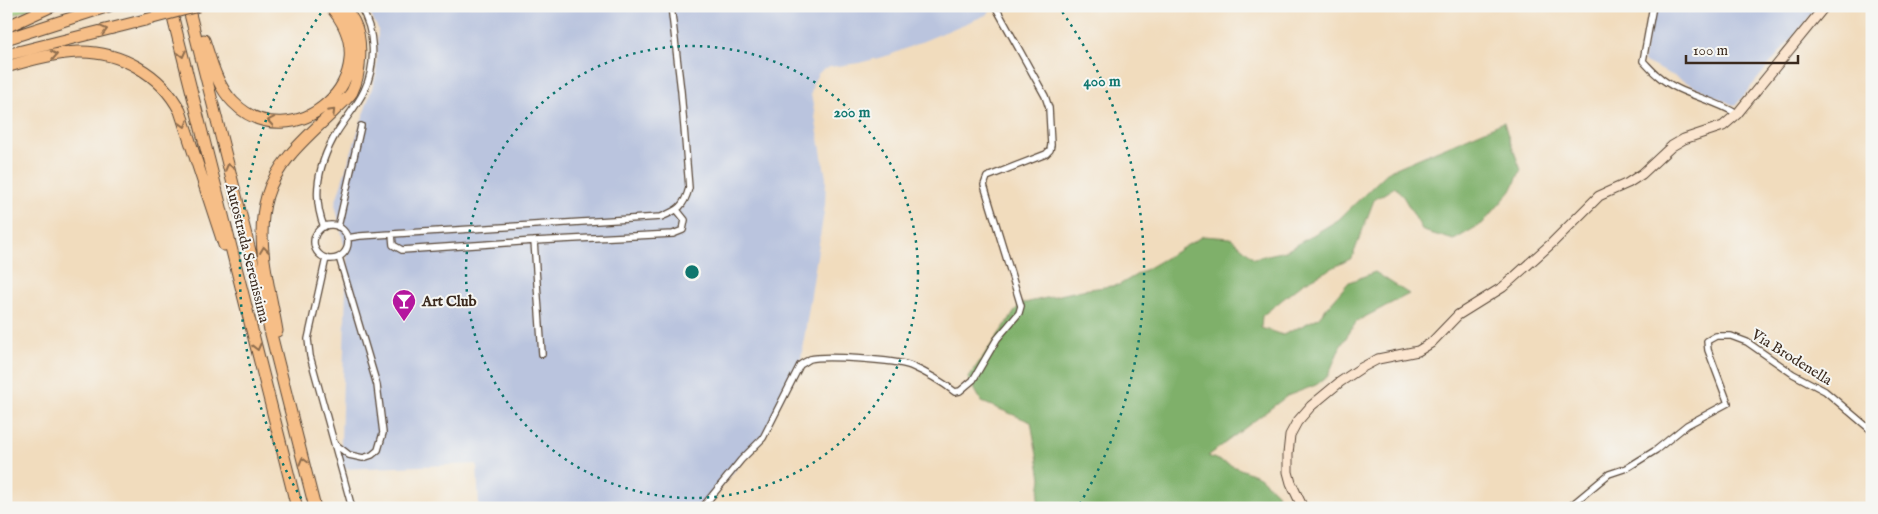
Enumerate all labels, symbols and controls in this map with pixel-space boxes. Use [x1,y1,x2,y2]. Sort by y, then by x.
one-way arrow [100,25,109,36]
scale bar [1686,32,1798,64]
text: 100 m [1693,41,1729,60]
one-way arrow [176,49,187,58]
one-way arrow [49,51,58,61]
text: 400 m [1084,72,1121,91]
text: 200 m [834,103,871,122]
one-way arrow [326,109,335,118]
one-way arrow [266,116,275,126]
one-way arrow [178,120,188,128]
one-way arrow [224,163,235,172]
street label: Autostrada Serenissima [221,181,274,325]
one-way arrow [259,246,270,254]
centre of rings [683,263,701,281]
bar icon: Art Club [391,288,417,322]
place label: Art Club [421,292,477,311]
street label: Via Brodenella [1747,325,1836,390]
one-way arrow [251,342,261,350]
one-way arrow [298,456,309,465]

